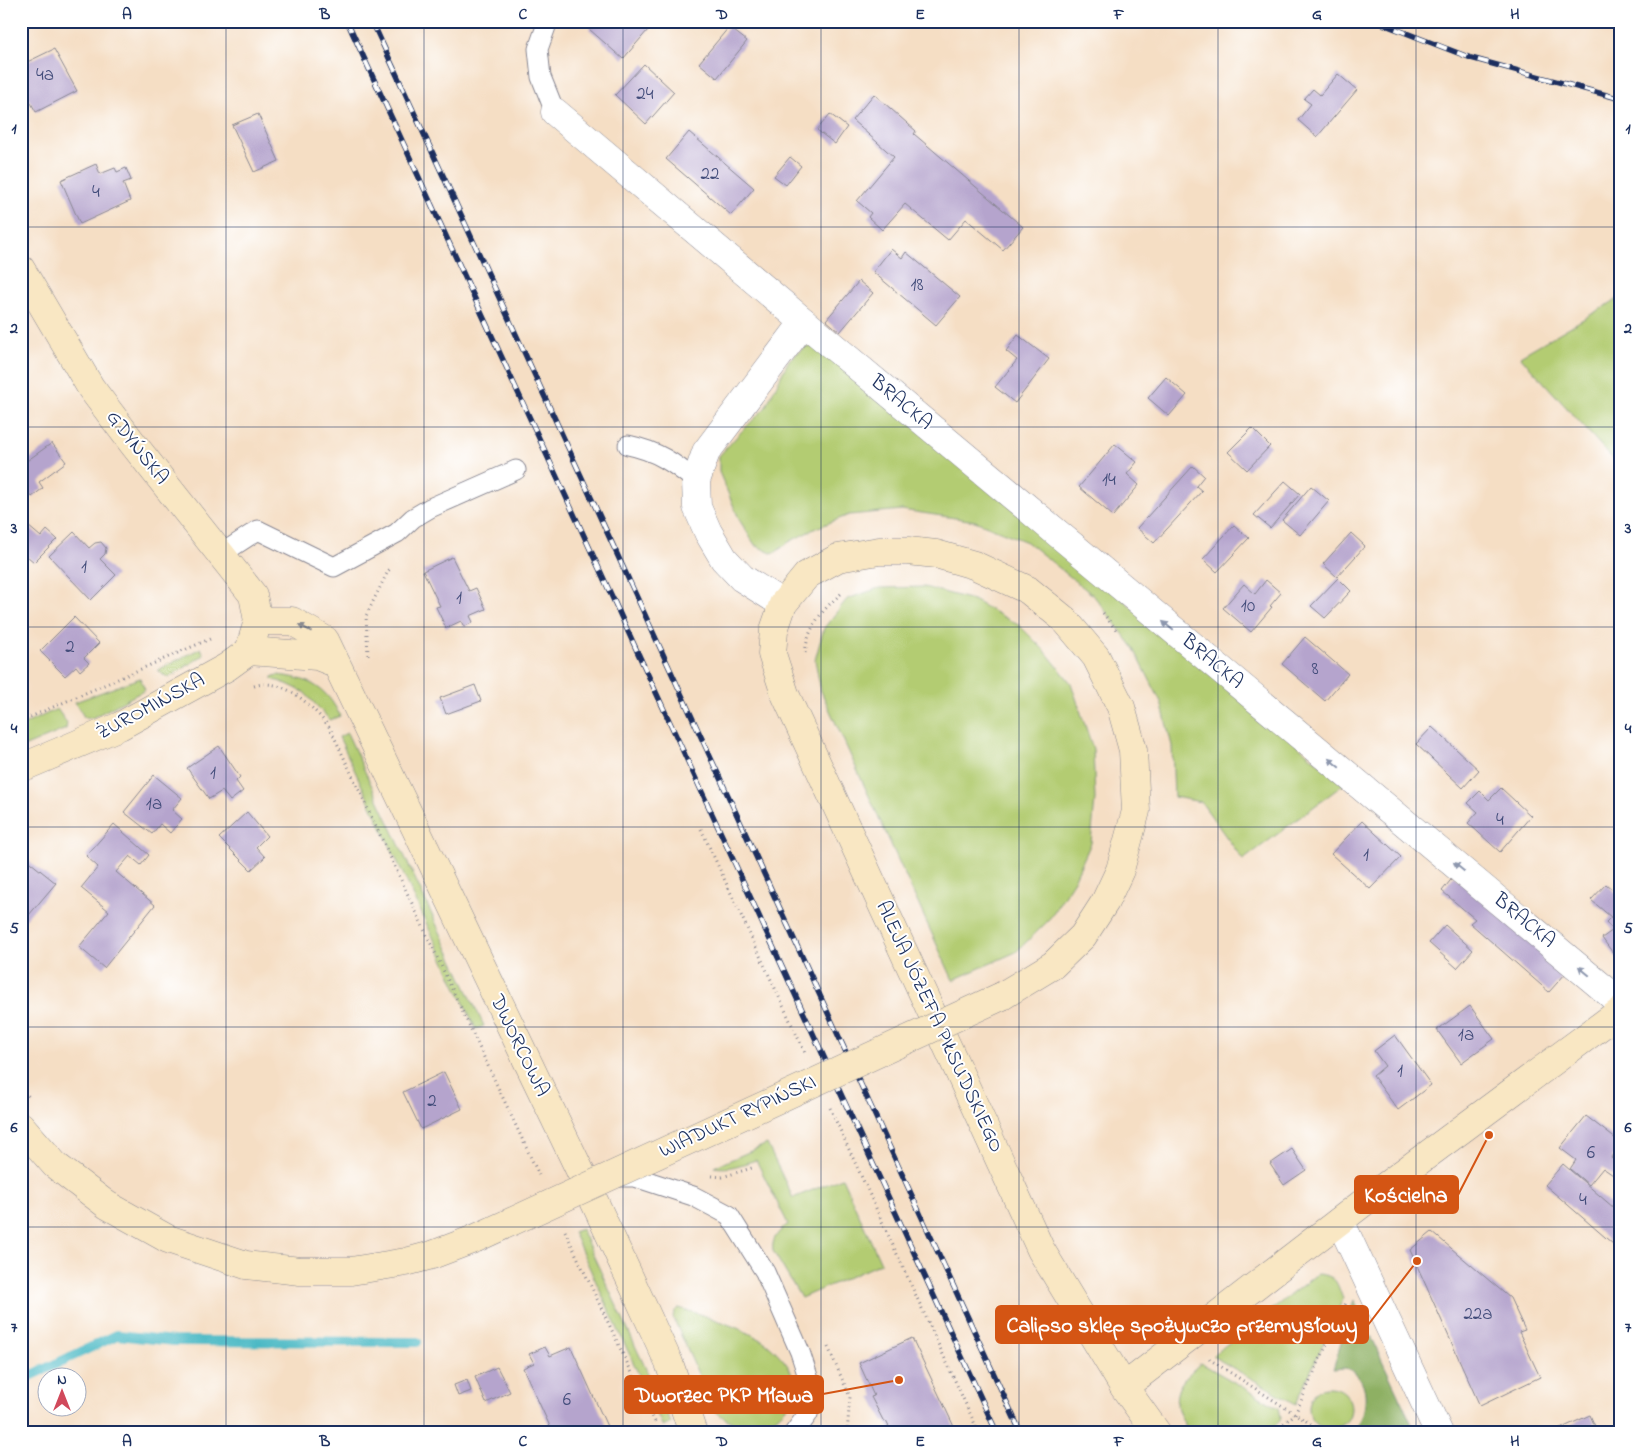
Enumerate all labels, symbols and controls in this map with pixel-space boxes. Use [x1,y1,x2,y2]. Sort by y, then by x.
text: A [122,3,132,27]
text: B [319,3,331,27]
text: C [519,3,528,27]
text: D [715,3,728,27]
text: E [915,3,925,27]
text: F [1113,3,1125,27]
text: G [1312,3,1322,27]
text: H [1510,3,1520,27]
house number: 4a [36,62,54,89]
house number: 24 [636,81,654,108]
text: 1 [11,117,17,141]
text: 1 [1625,117,1631,141]
house number: 22 [701,161,719,188]
house number: 4 [92,179,100,206]
house number: 18 [910,272,924,299]
text: 2 [9,317,18,341]
text: 2 [1623,317,1632,341]
street label: BRACKA [862,367,939,438]
street label: GDYŃSKA [98,404,176,492]
house number: 14 [1102,467,1116,494]
text: 3 [10,517,18,541]
text: 3 [1624,517,1632,541]
house number: 1 [81,554,87,581]
house number: 1 [456,585,462,612]
house number: 10 [1241,593,1255,620]
one-way arrow [1162,620,1175,631]
one-way arrow [298,624,311,633]
street label: BRACKA [1173,626,1250,697]
house number: 2 [65,634,75,661]
house number: 8 [1311,656,1319,683]
street label: ŻUROMIŃSKA [91,666,211,748]
text: 4 [10,717,18,741]
text: 4 [1624,717,1632,741]
one-way arrow [1328,758,1341,769]
house number: 1 [210,760,216,787]
house number: 1a [146,791,162,818]
house number: 4 [1496,807,1504,834]
house number: 1 [1363,842,1369,869]
one-way arrow [1452,862,1465,873]
street label: BRACKA [1485,885,1562,956]
street label: ALEJA JÓZEFA PIŁSUDSKIEGO [867,896,1011,1158]
text: 5 [9,917,19,941]
text: 5 [1623,917,1633,941]
one-way arrow [1578,965,1590,977]
street label: DWORCOWA [481,989,557,1102]
house number: 1a [1458,1022,1474,1049]
house number: 1 [1397,1058,1403,1085]
street label: WIADUKT RYPIŃSKI [655,1067,821,1167]
house number: 2 [427,1088,437,1115]
text: 6 [9,1116,18,1140]
text: 6 [1623,1116,1632,1140]
house number: 6 [1587,1140,1595,1167]
callout: Kościelna [1355,1176,1458,1213]
text: Kościelna [1364,1181,1448,1213]
house number: 4 [1579,1187,1587,1214]
house number: 22a [1463,1301,1493,1328]
callout: Calipso sklep spożywczo przemysłowy [996,1306,1368,1343]
text: Calipso sklep spożywczo przemysłowy [1006,1311,1358,1344]
text: 7 [11,1316,18,1340]
text: 7 [1625,1316,1632,1340]
north arrow [38,1366,88,1416]
text: N [57,1370,67,1391]
callout: Dworzec PKP Mława [625,1376,823,1413]
text: Dworzec PKP Mława [634,1381,813,1413]
house number: 6 [563,1387,571,1414]
text: A [122,1430,132,1454]
text: B [319,1430,331,1454]
text: C [519,1430,528,1454]
text: D [715,1430,728,1454]
text: E [915,1430,925,1454]
text: F [1113,1430,1125,1454]
text: G [1312,1430,1322,1454]
text: H [1510,1430,1520,1454]

